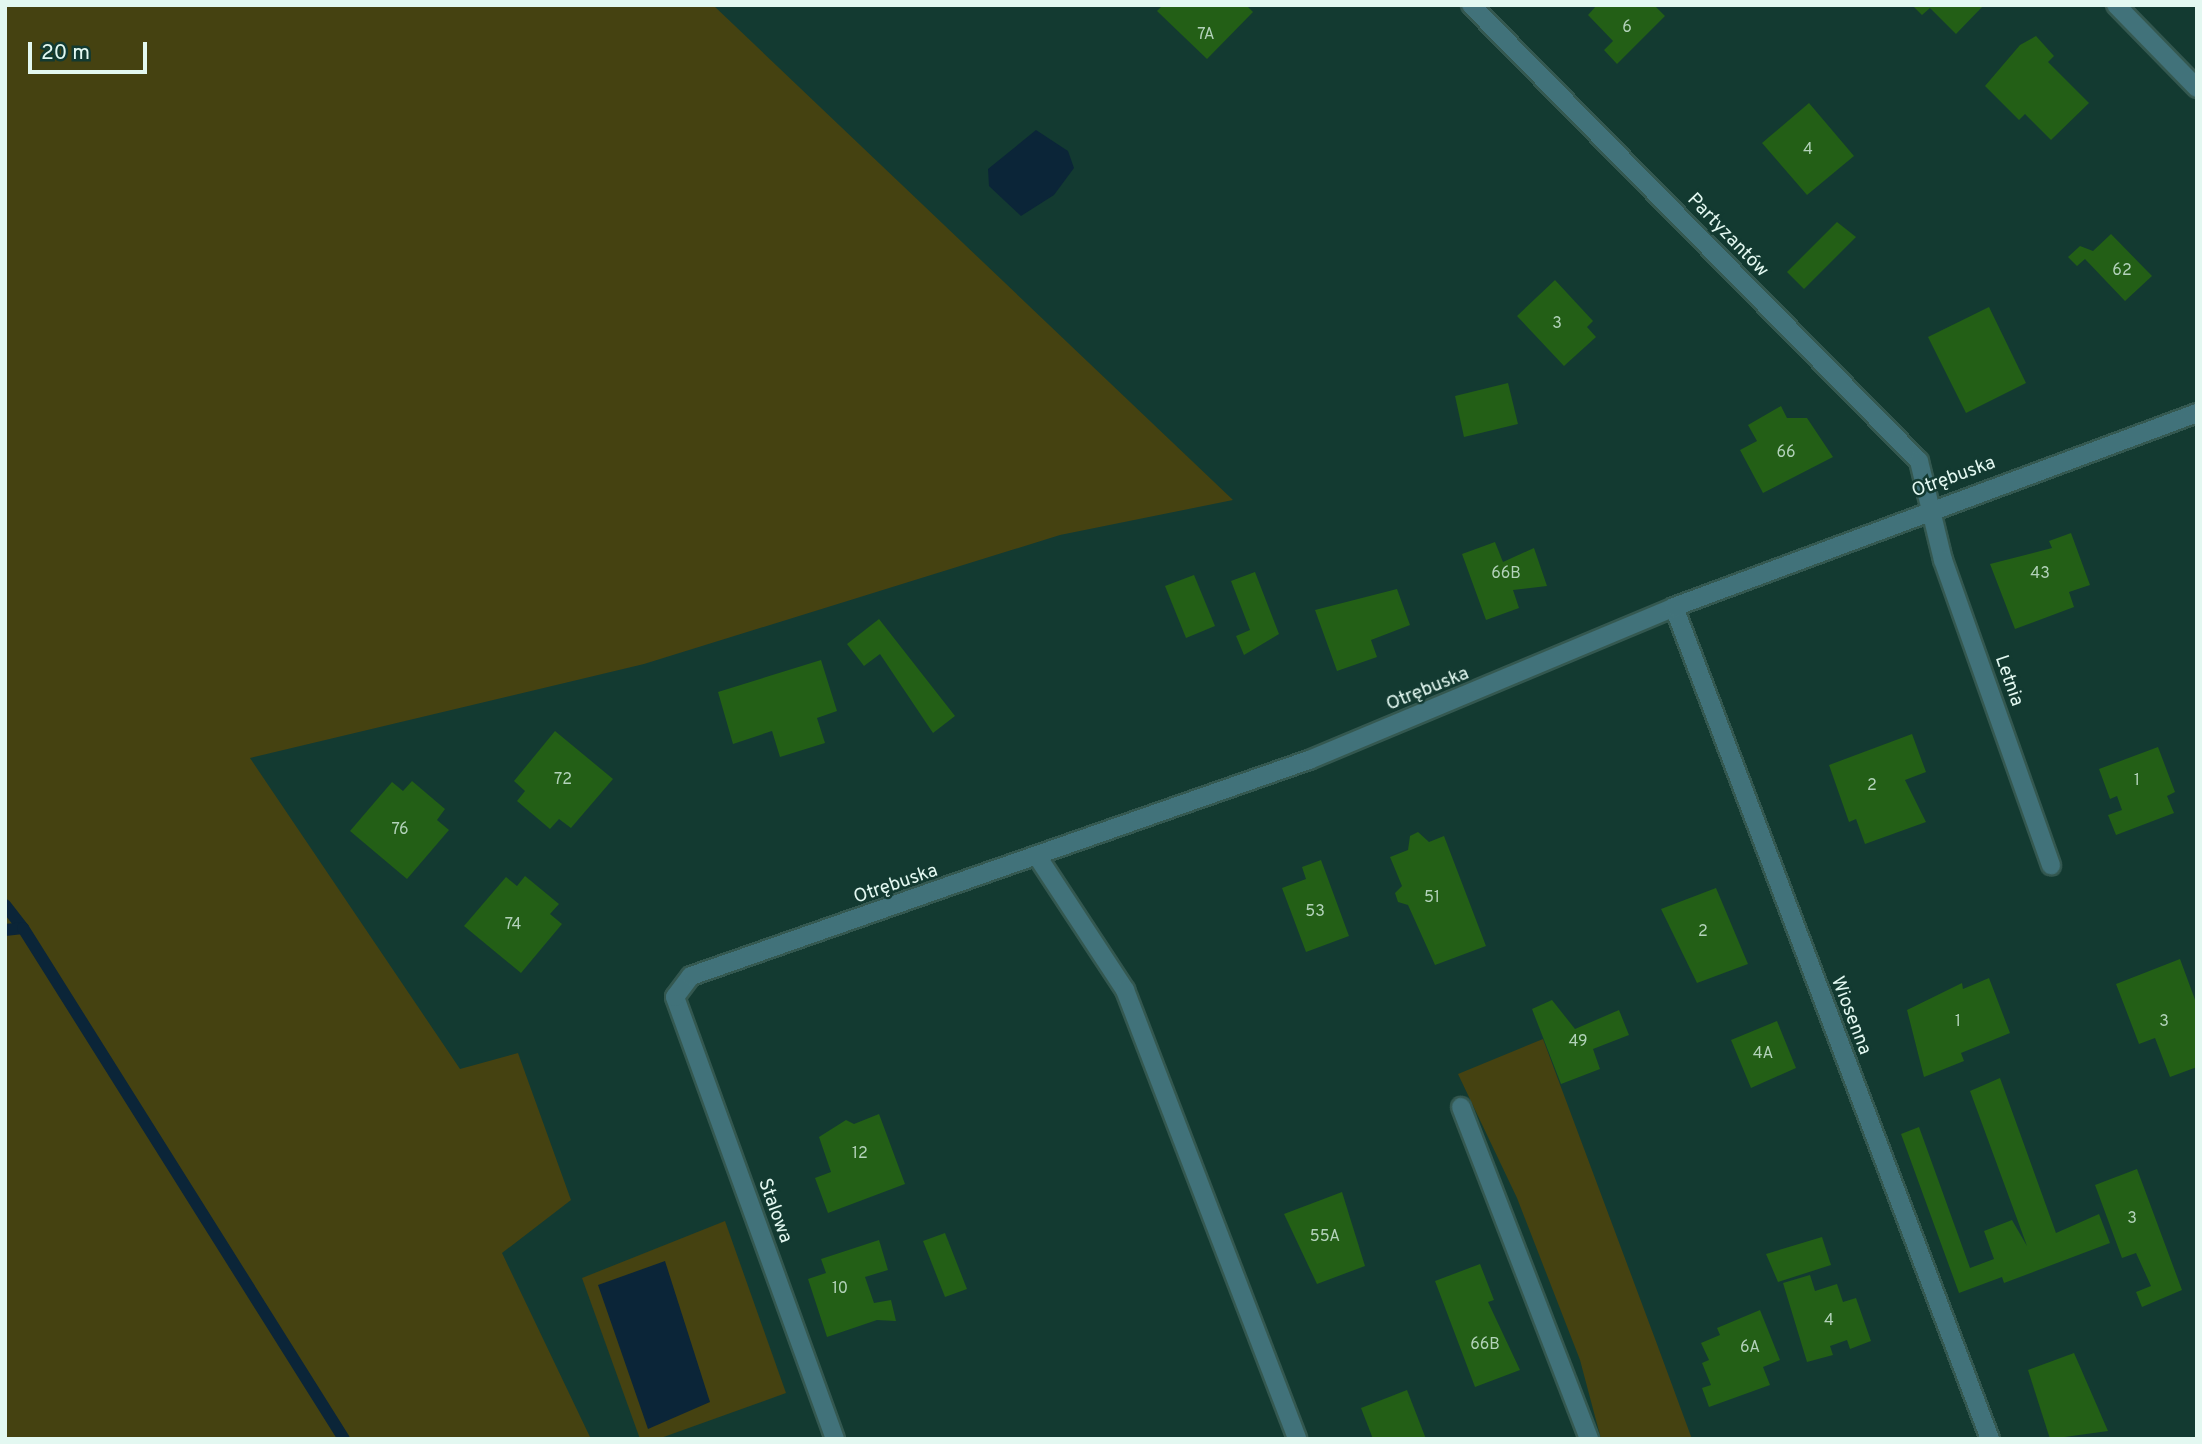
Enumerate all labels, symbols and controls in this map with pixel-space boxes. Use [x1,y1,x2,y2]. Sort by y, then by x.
house number: 6 [1622,18,1632,38]
house number: 7A [1197,25,1215,45]
scale bar [32,28,150,72]
text: 20 m [41,40,90,67]
house number: 4 [1803,140,1813,160]
street label: Partyzantów [1681,189,1773,283]
house number: 62 [2112,261,2132,281]
house number: 3 [1552,314,1562,334]
house number: 66 [1776,443,1796,463]
street label: Otrębuska [1909,452,1999,504]
house number: 66B [1491,564,1521,584]
house number: 43 [2030,564,2050,584]
street label: Letnia [1989,652,2027,710]
street label: Otrębuska [1383,663,1473,717]
house number: 72 [554,770,572,790]
house number: 1 [2134,771,2140,791]
house number: 2 [1867,776,1877,796]
house number: 76 [391,820,409,840]
street label: Otrębuska [851,860,941,910]
house number: 51 [1424,888,1440,908]
house number: 53 [1305,902,1325,922]
house number: 74 [505,915,521,935]
house number: 2 [1698,922,1708,942]
street label: Wiosenna [1825,974,1875,1058]
house number: 1 [1955,1012,1961,1032]
house number: 3 [2159,1012,2169,1032]
house number: 49 [1568,1032,1588,1052]
house number: 4A [1753,1044,1773,1064]
house number: 12 [852,1144,868,1164]
street label: Stalowa [752,1176,796,1246]
house number: 3 [2127,1209,2137,1229]
house number: 55A [1310,1227,1340,1247]
house number: 10 [832,1279,848,1299]
house number: 4 [1824,1311,1834,1331]
house number: 66B [1470,1335,1500,1355]
house number: 6A [1740,1338,1760,1358]

